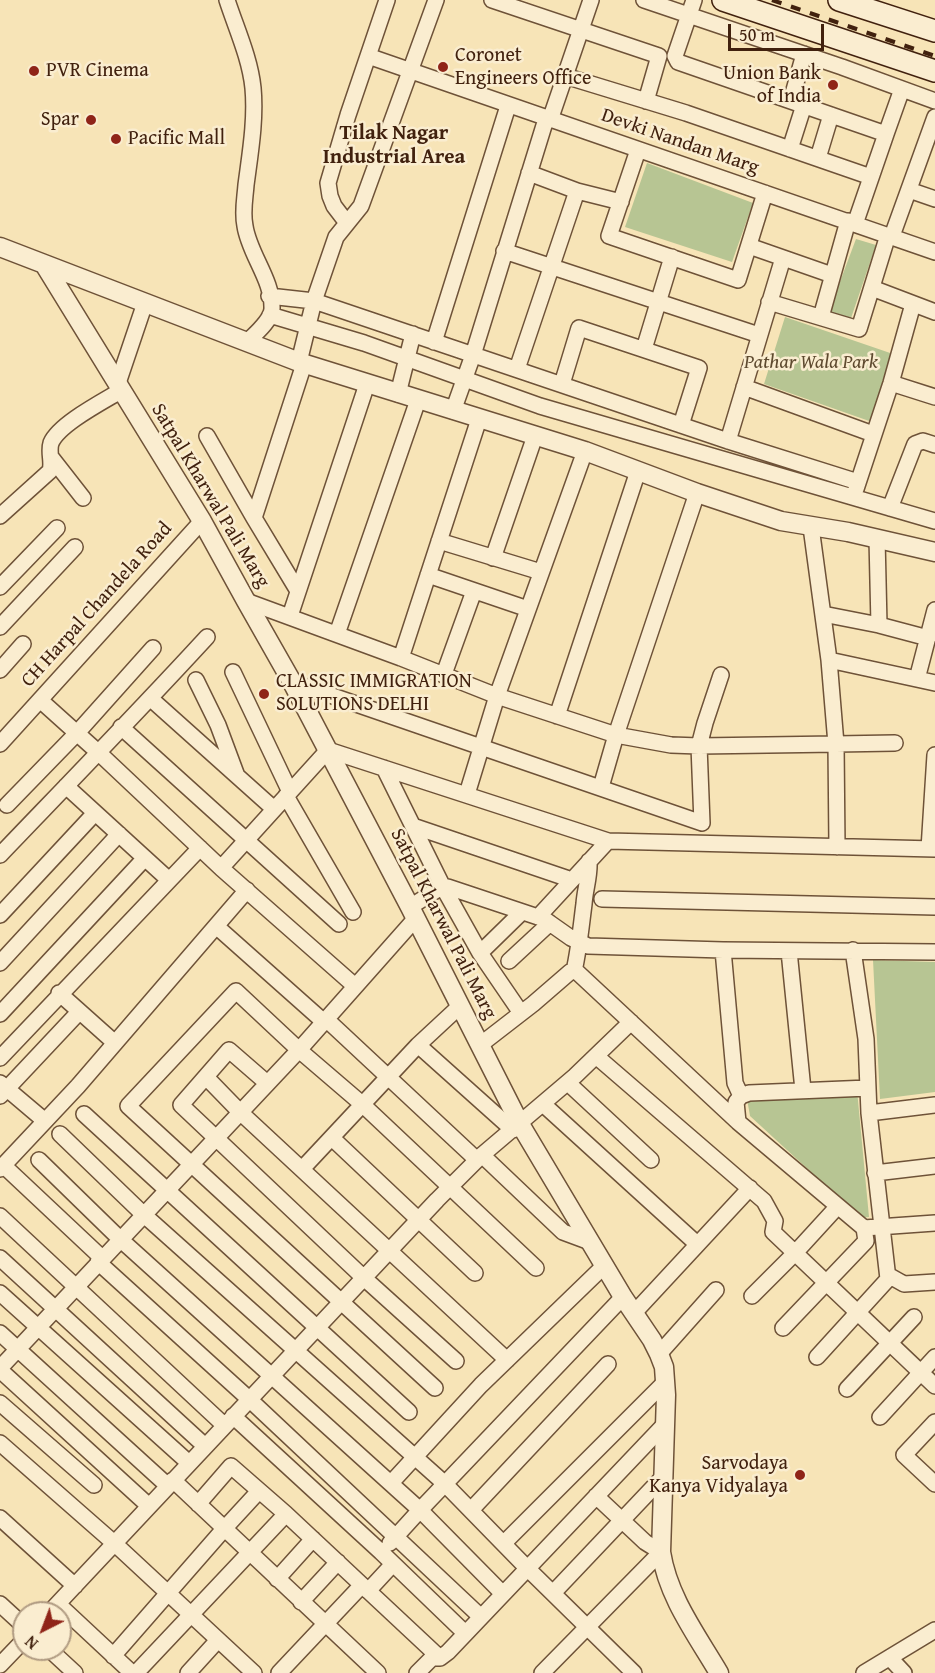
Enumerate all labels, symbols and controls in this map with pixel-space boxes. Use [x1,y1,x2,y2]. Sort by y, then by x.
scale bar [731,12,827,50]
text: 50 m [739,21,775,48]
place label: Coronet Engineers Office [455,44,591,91]
place label: PVR Cinema [46,59,149,83]
marker: Coronet Engineers Office [436,60,450,74]
place label: Union Bank of India [723,62,821,109]
marker: PVR Cinema [27,64,41,78]
marker: Union Bank of India [826,78,840,92]
street label: Devki Nandan Marg [598,104,762,180]
place label: Spar [41,108,79,132]
marker: Spar [84,113,98,127]
district label: Tilak Nagar Industrial Area [323,121,465,171]
place label: Pacific Mall [128,127,225,151]
marker: Pacific Mall [109,132,123,146]
park label: Pathar Wala Park [744,351,878,375]
street label: Satpal Kharwal Pali Marg [145,400,275,592]
street label: CH Harpal Chandela Road [17,517,177,693]
place label: CLASSIC IMMIGRATION SOLUTIONS DELHI [276,670,472,717]
marker: CLASSIC IMMIGRATION SOLUTIONS DELHI [257,687,271,701]
street label: Satpal Kharwal Pali Marg [385,825,501,1023]
place label: Sarvodaya Kanya Vidyalaya [649,1452,788,1499]
marker: Sarvodaya Kanya Vidyalaya [793,1468,807,1482]
north arrow [12,1601,72,1661]
text: N [19,1630,43,1655]

